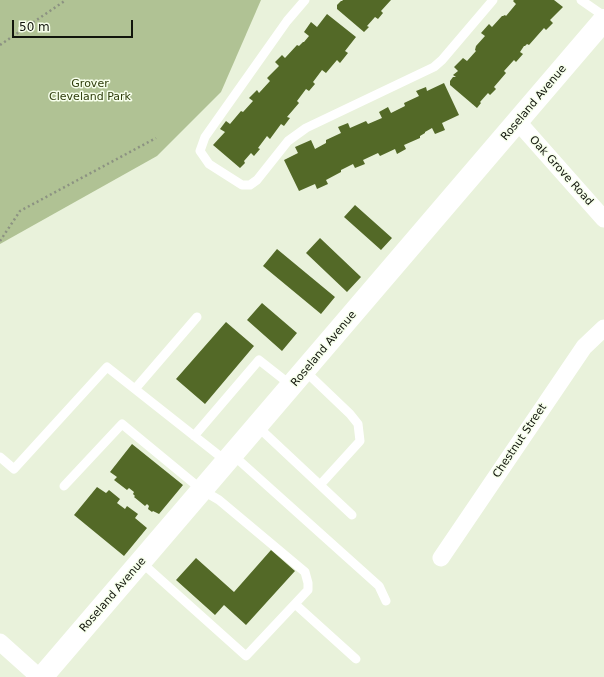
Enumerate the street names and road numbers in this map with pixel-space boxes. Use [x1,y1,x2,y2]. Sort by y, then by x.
street label: Roseland Avenue [499,63,569,143]
street label: Oak Grove Road [526,133,596,209]
street label: Roseland Avenue [289,309,359,389]
street label: Chestnut Street [490,401,550,481]
street label: Roseland Avenue [77,555,149,635]

